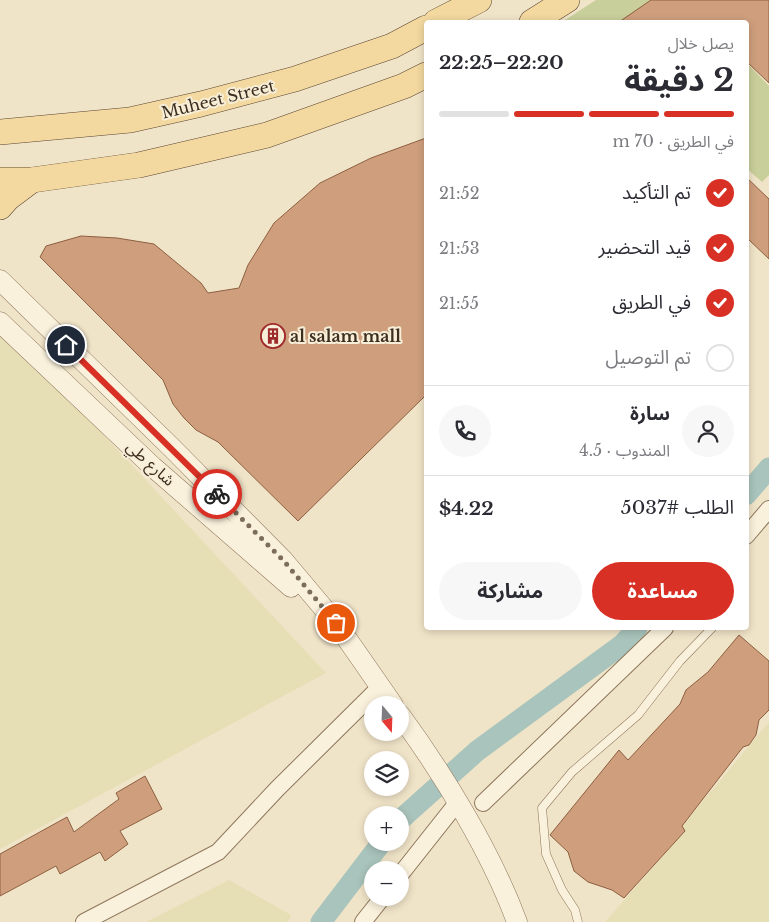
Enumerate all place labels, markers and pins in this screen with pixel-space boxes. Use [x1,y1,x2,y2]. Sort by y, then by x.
building icon: al salam mall [260,323,286,349]
pin [45,324,87,366]
place label: al salam mall [290,326,401,346]
pin [315,602,357,644]

